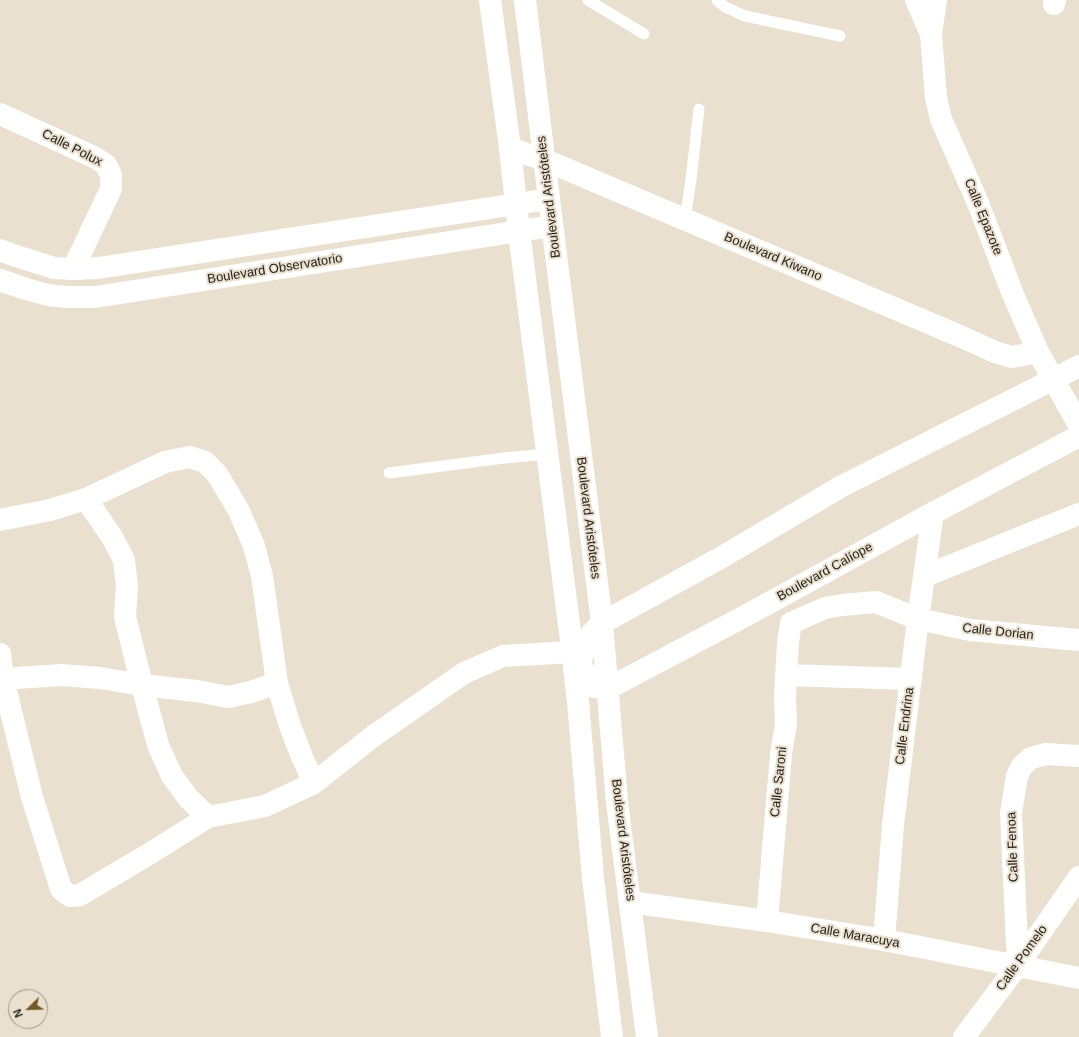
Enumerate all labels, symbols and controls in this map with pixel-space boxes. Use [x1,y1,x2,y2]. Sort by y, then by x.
street label: Calle Polux [39,126,105,170]
street label: Boulevard Aristóteles [534,135,564,259]
street label: Calle Epazote [961,177,1005,257]
street label: Boulevard Kiwano [722,229,824,285]
street label: Boulevard Observatorio [206,251,344,287]
street label: Boulevard Aristóteles [573,456,603,580]
street label: Boulevard Calíope [774,539,876,605]
street label: Calle Dorian [962,621,1034,643]
street label: Calle Endrina [893,686,917,766]
street label: Calle Saroni [768,746,790,818]
street label: Boulevard Aristóteles [608,778,638,902]
street label: Calle Fenoa [1004,812,1022,882]
street label: Calle Maracuya [809,920,901,952]
street label: Calle Pomelo [993,922,1051,994]
north arrow [8,989,48,1029]
text: N [11,1007,25,1019]

